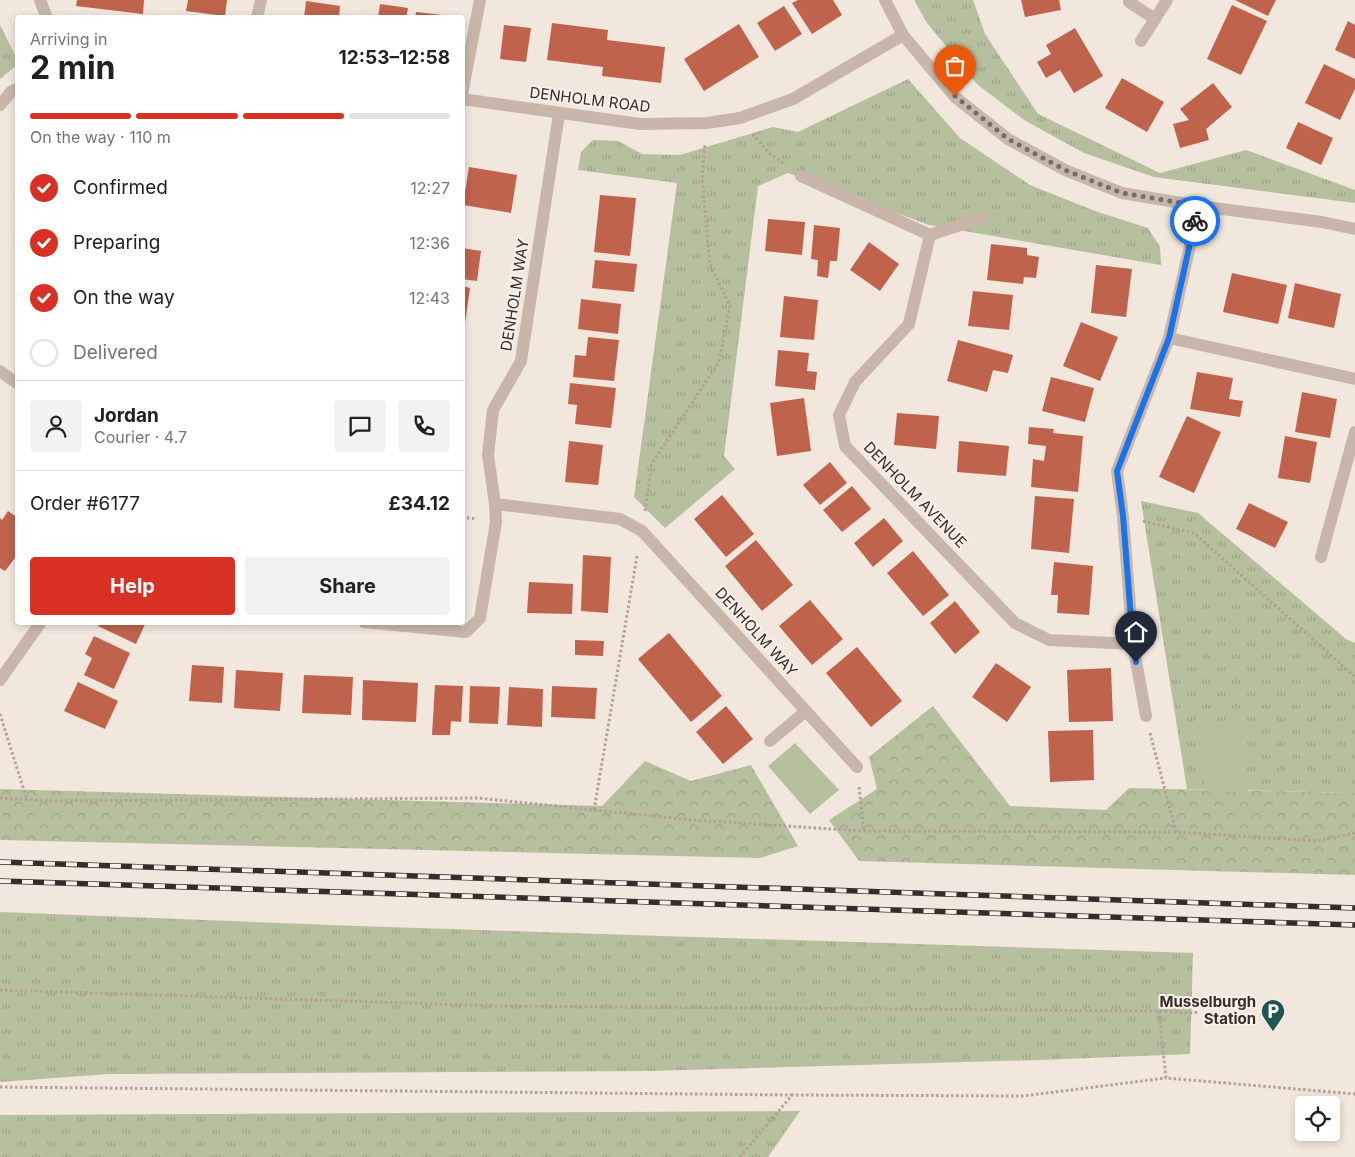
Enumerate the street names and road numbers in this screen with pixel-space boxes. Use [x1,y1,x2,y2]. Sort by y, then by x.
street label: DENHOLM ROAD [528,83,652,116]
street label: DENHOLM WAY [496,237,533,352]
street label: DENHOLM AVENUE [860,438,971,552]
street label: DENHOLM WAY [711,583,801,680]

